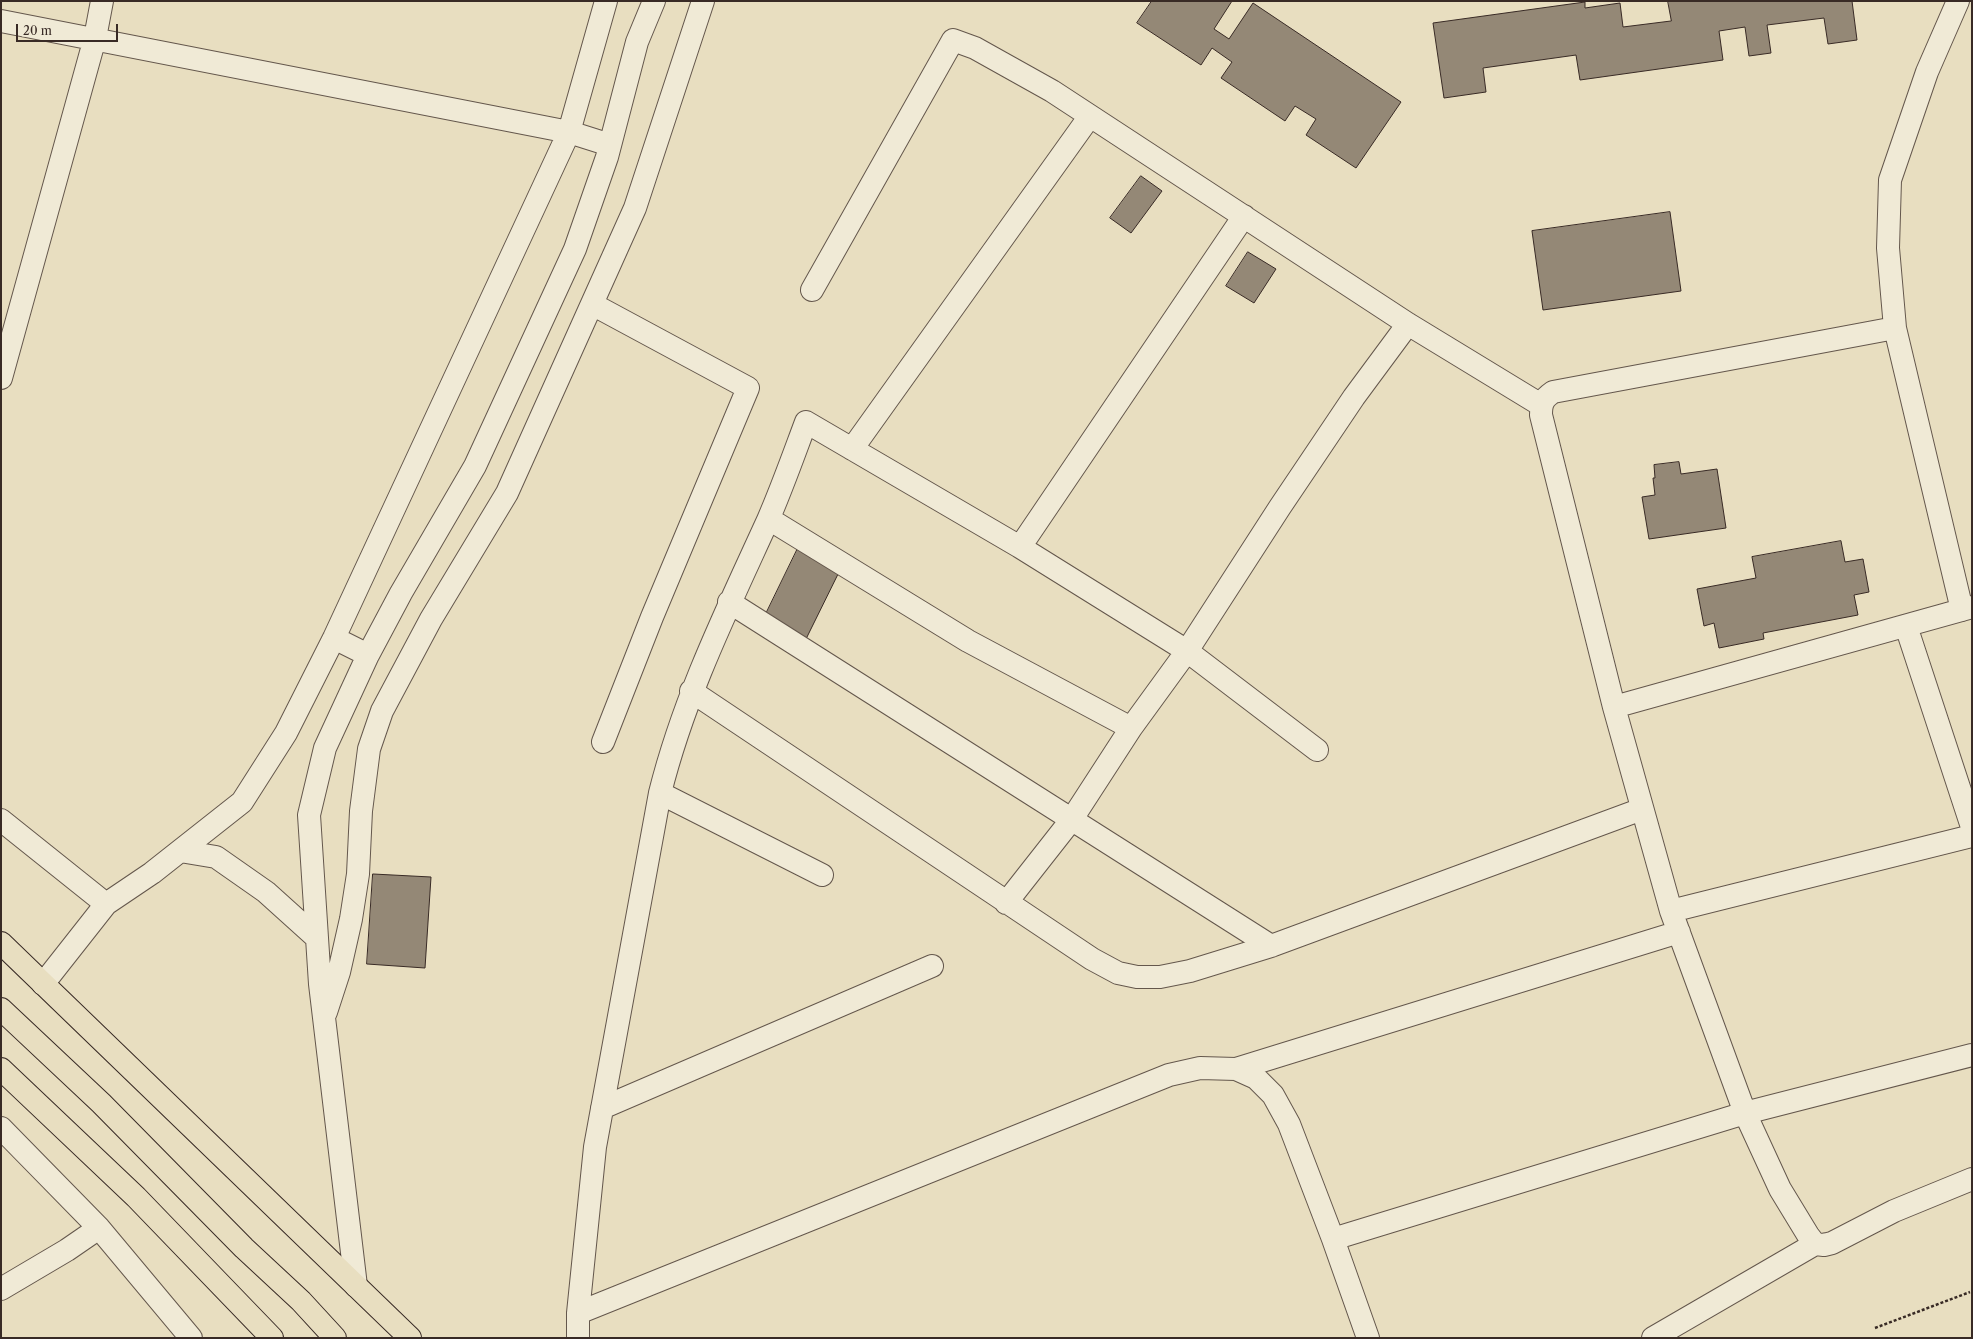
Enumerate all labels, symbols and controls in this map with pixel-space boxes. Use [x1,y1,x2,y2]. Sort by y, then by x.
scale bar [18,16,120,42]
text: 20 m [23,23,52,38]

